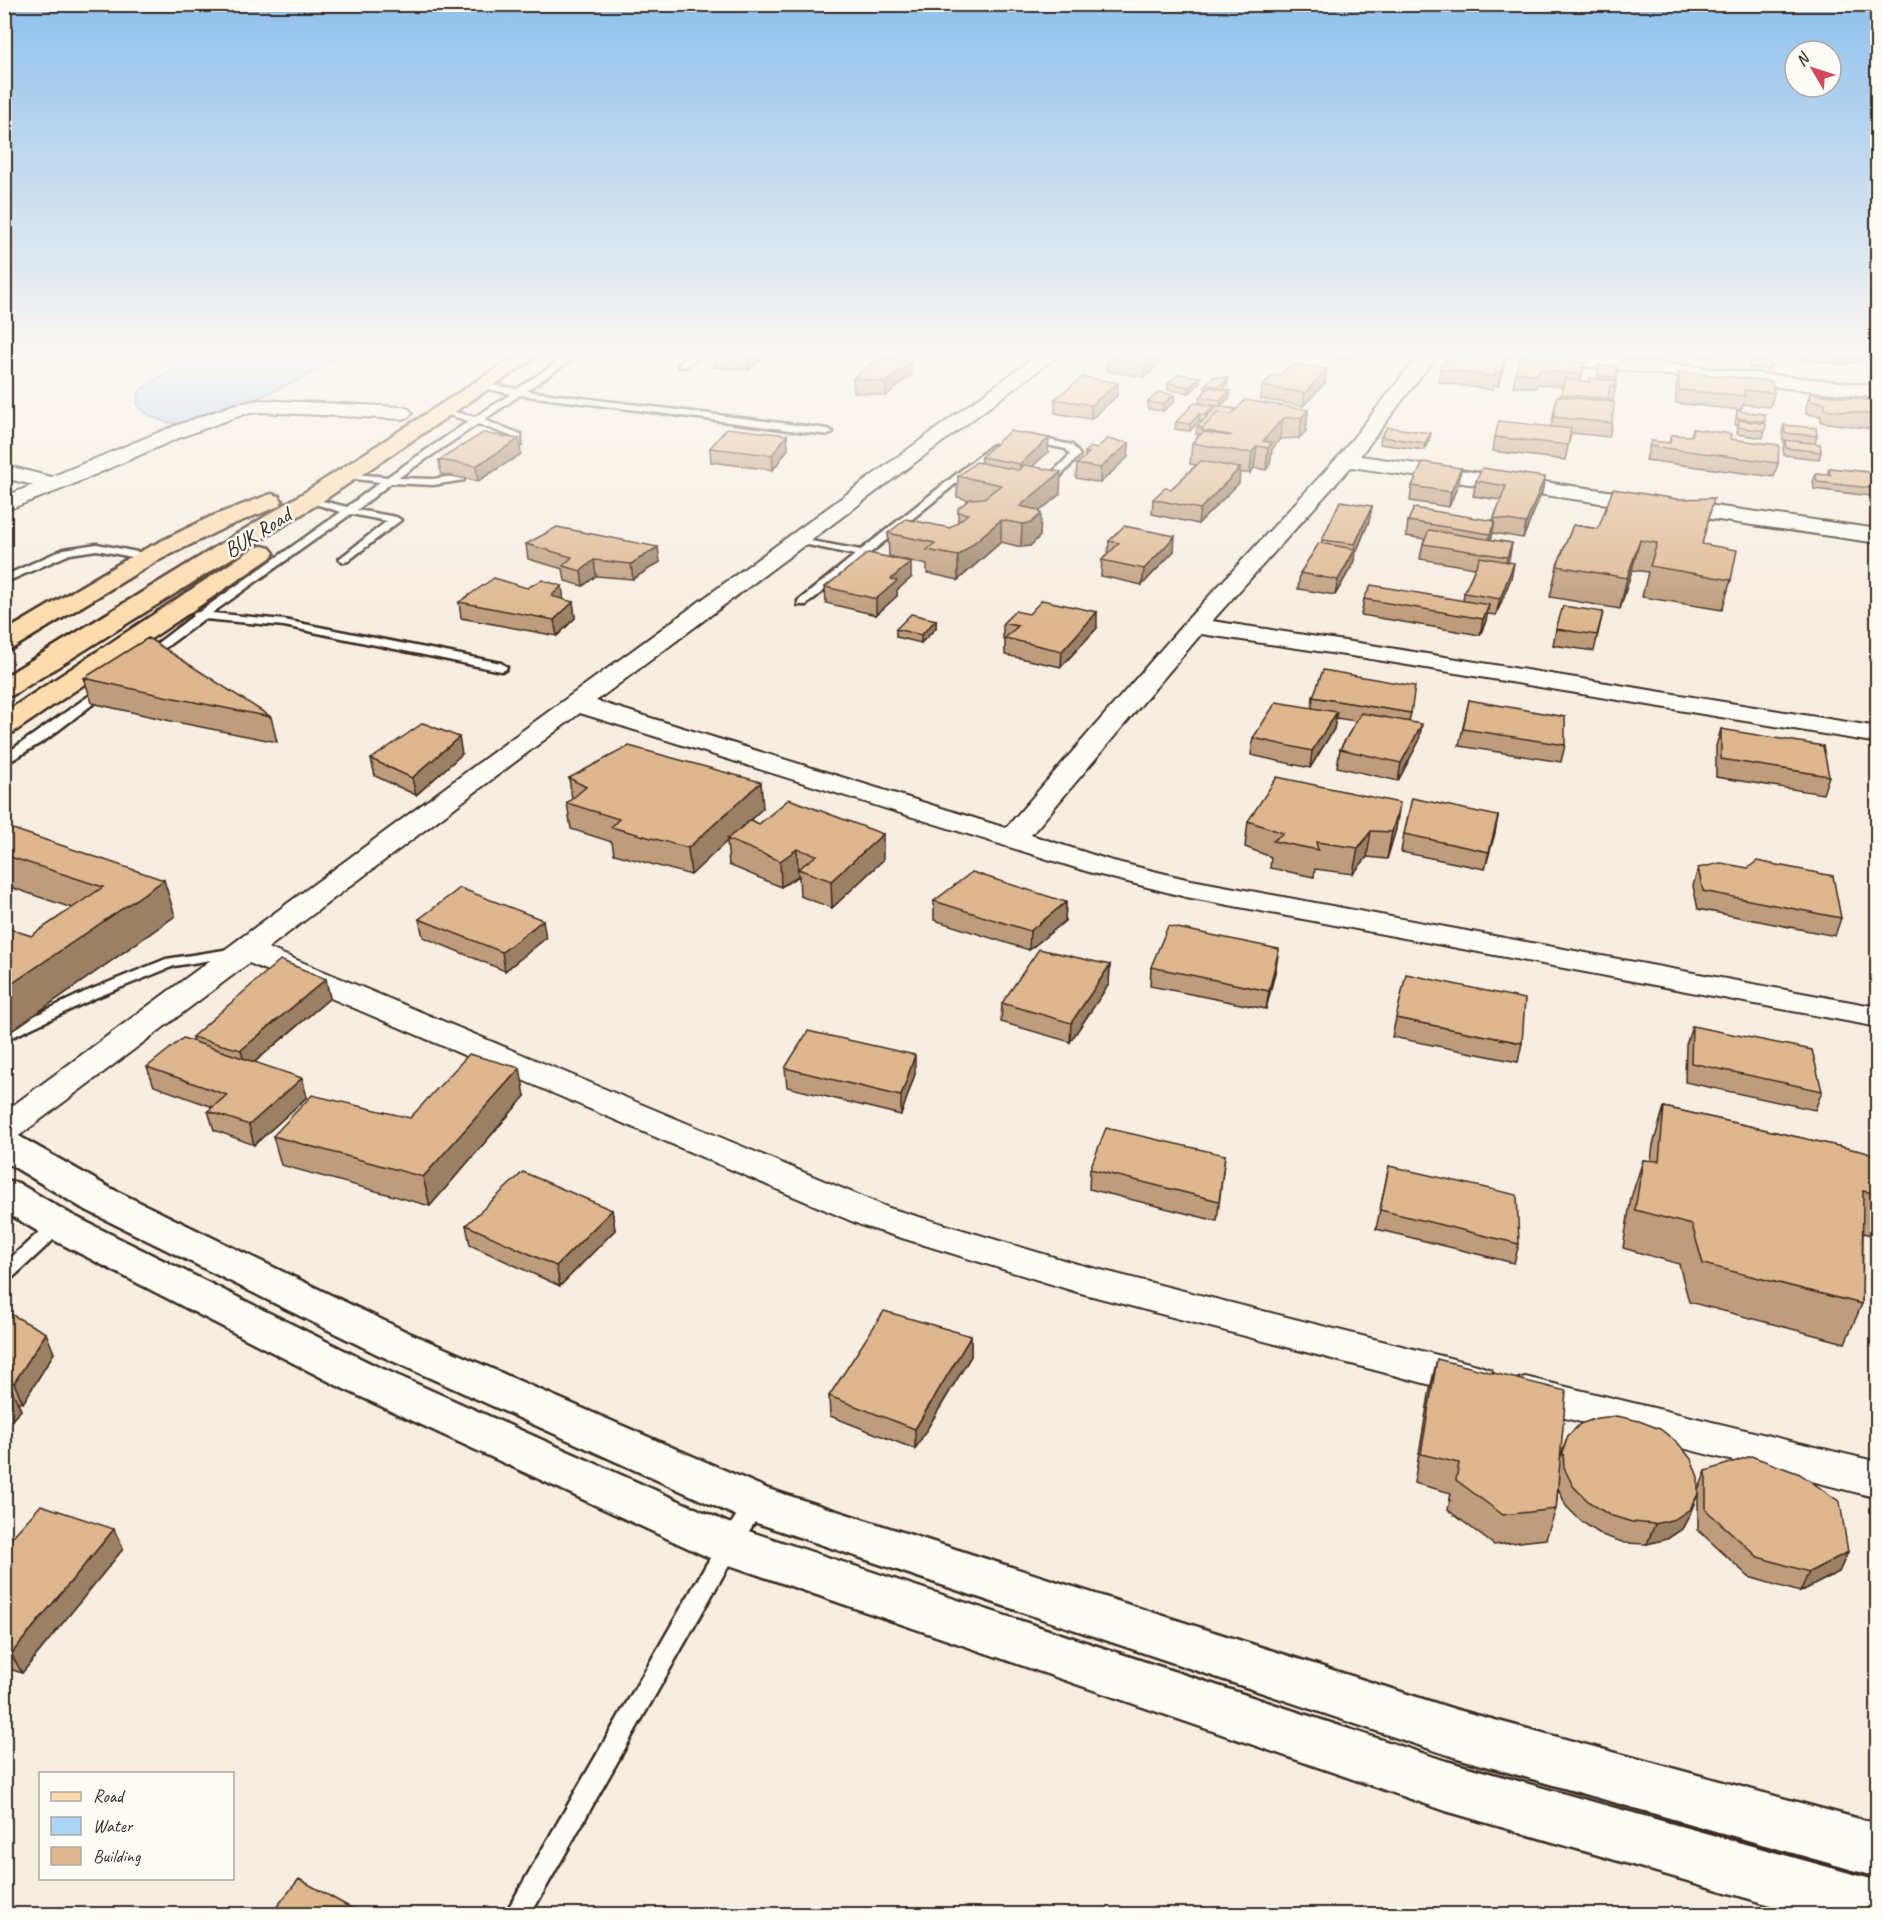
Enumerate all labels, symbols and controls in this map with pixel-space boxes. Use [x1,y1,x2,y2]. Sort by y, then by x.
north arrow [1783,39,1843,99]
text: N [1791,48,1815,70]
street label: BUK Road [219,500,299,564]
legend [39,1772,234,1880]
text: Road [93,1785,126,1807]
text: Water [93,1815,134,1837]
text: Building [93,1845,142,1867]

